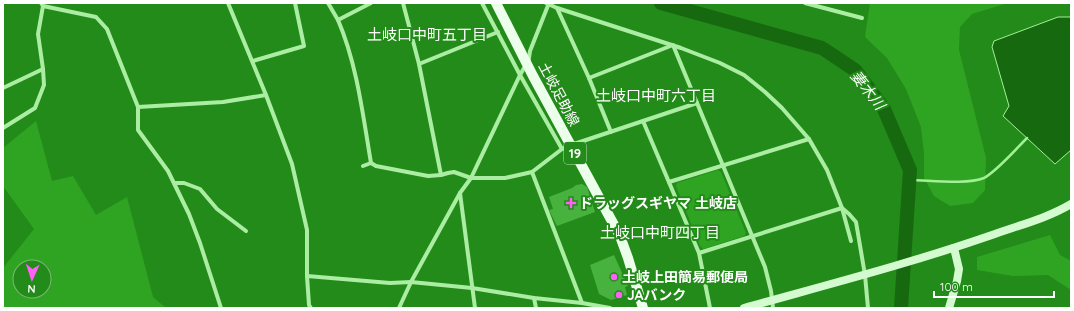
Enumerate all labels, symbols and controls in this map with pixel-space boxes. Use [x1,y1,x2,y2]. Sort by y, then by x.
district label: 土岐口中町五丁目 [367,25,487,44]
street label: 土岐足助線 [535,59,583,129]
water label: 妻木川 [847,66,891,115]
district label: 土岐口中町六丁目 [596,86,716,105]
road number: 19 [564,142,586,164]
place label: ドラッグスギヤマ 土岐店 [579,194,737,212]
marker: ドラッグスギヤマ 土岐店 [566,198,576,208]
district label: 土岐口中町四丁目 [600,223,720,242]
north arrow [12,259,52,299]
place label: 土岐上田簡易郵便局 [622,268,748,286]
marker: 土岐上田簡易郵便局 [609,272,619,282]
scale bar [934,273,1054,299]
text: 100 m [940,279,973,294]
text: N [27,282,36,296]
place label: JAバンク [627,286,686,304]
marker: JAバンク [614,290,624,300]

